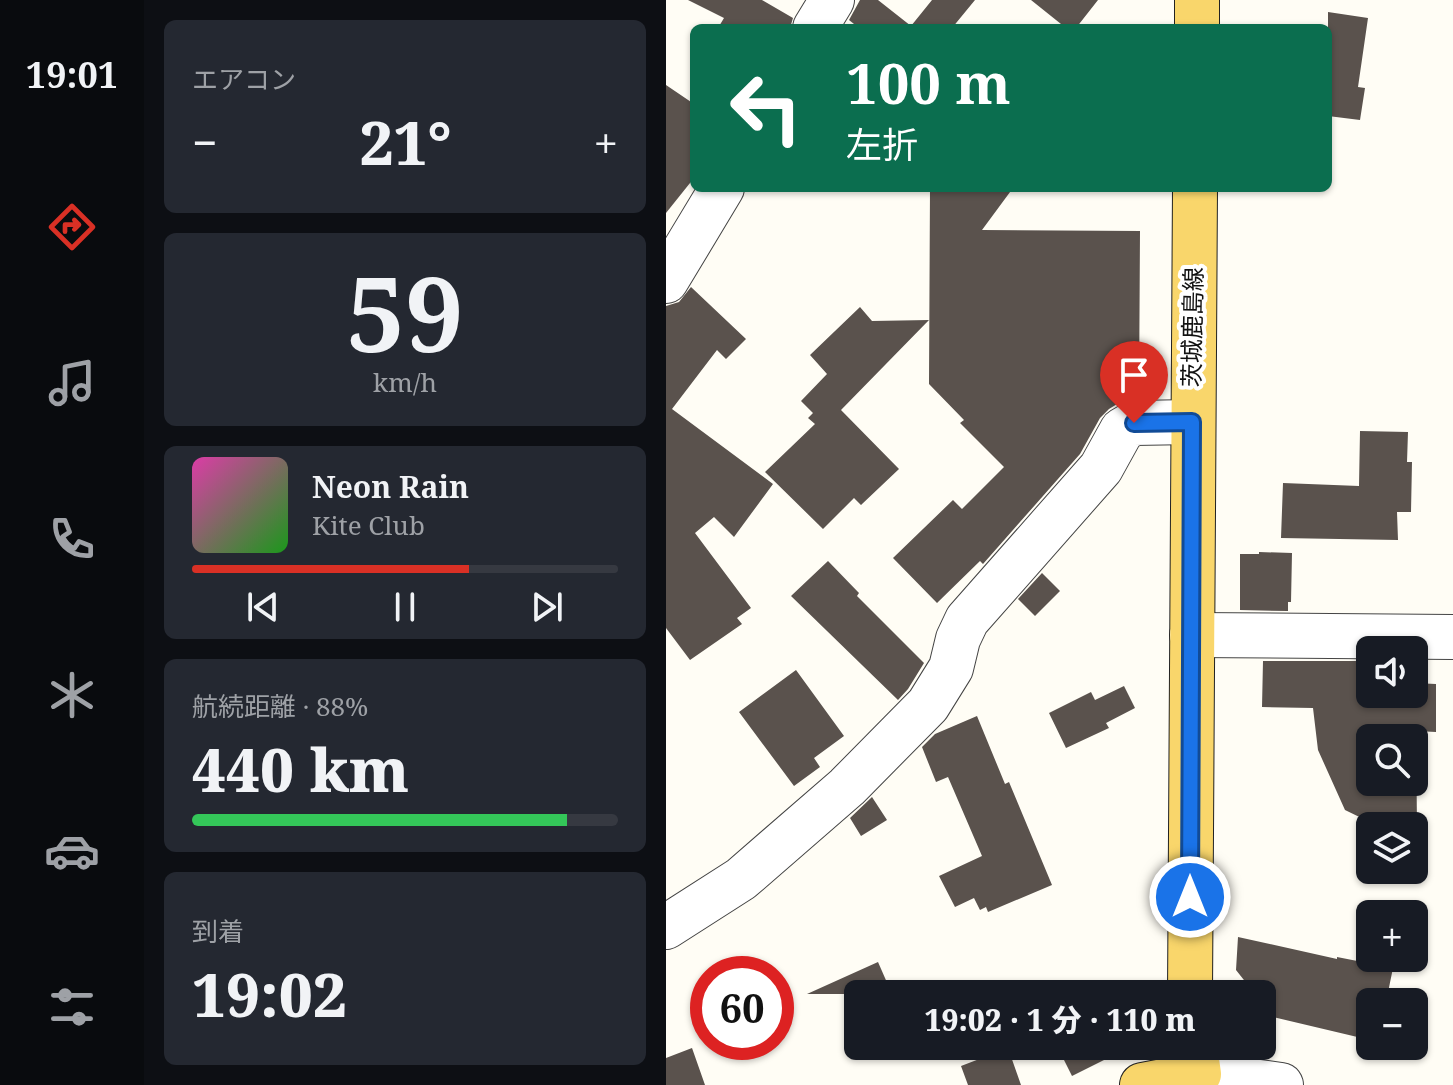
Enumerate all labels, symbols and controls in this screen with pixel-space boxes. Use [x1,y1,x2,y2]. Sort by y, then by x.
text: 100 m [846,44,1011,120]
text: 19:01 [26,50,118,99]
icon: left [714,56,818,160]
text: エアコン [192,61,296,97]
text: 21° [359,101,451,183]
text: − [192,112,217,172]
text: + [593,112,618,172]
text: 左折 [846,120,918,169]
icon: directions [44,199,100,255]
text: 59 [346,241,464,382]
street label: 茨城鹿島線 [1174,267,1209,387]
pin [1100,341,1168,423]
icon: arrive [1112,353,1156,397]
icon: music [44,355,100,411]
text: km/h [373,364,437,400]
text: Neon Rain [312,466,469,507]
text: Kite Club [312,507,425,543]
icon: phone [44,511,100,567]
icon: previous [241,585,285,629]
icon: pause [383,585,427,629]
icon: next [525,585,569,629]
map controls [1356,636,1428,1060]
button: sound [1356,636,1428,708]
icon: climate [44,667,100,723]
text: 航続距離 · 88% [192,688,368,724]
button: search [1356,724,1428,796]
text: 440 km [192,728,409,810]
button: layers [1356,812,1428,884]
icon: car [44,823,100,879]
position arrow [1148,855,1232,939]
button: + [1356,900,1428,972]
text: 到着 [192,913,244,949]
text: 19:02 [192,953,347,1035]
speed limit sign: 60 [690,956,794,1060]
icon: filters [44,979,100,1035]
button: − [1356,988,1428,1060]
text: 19:02 · 1 分 · 110 m [924,999,1196,1040]

